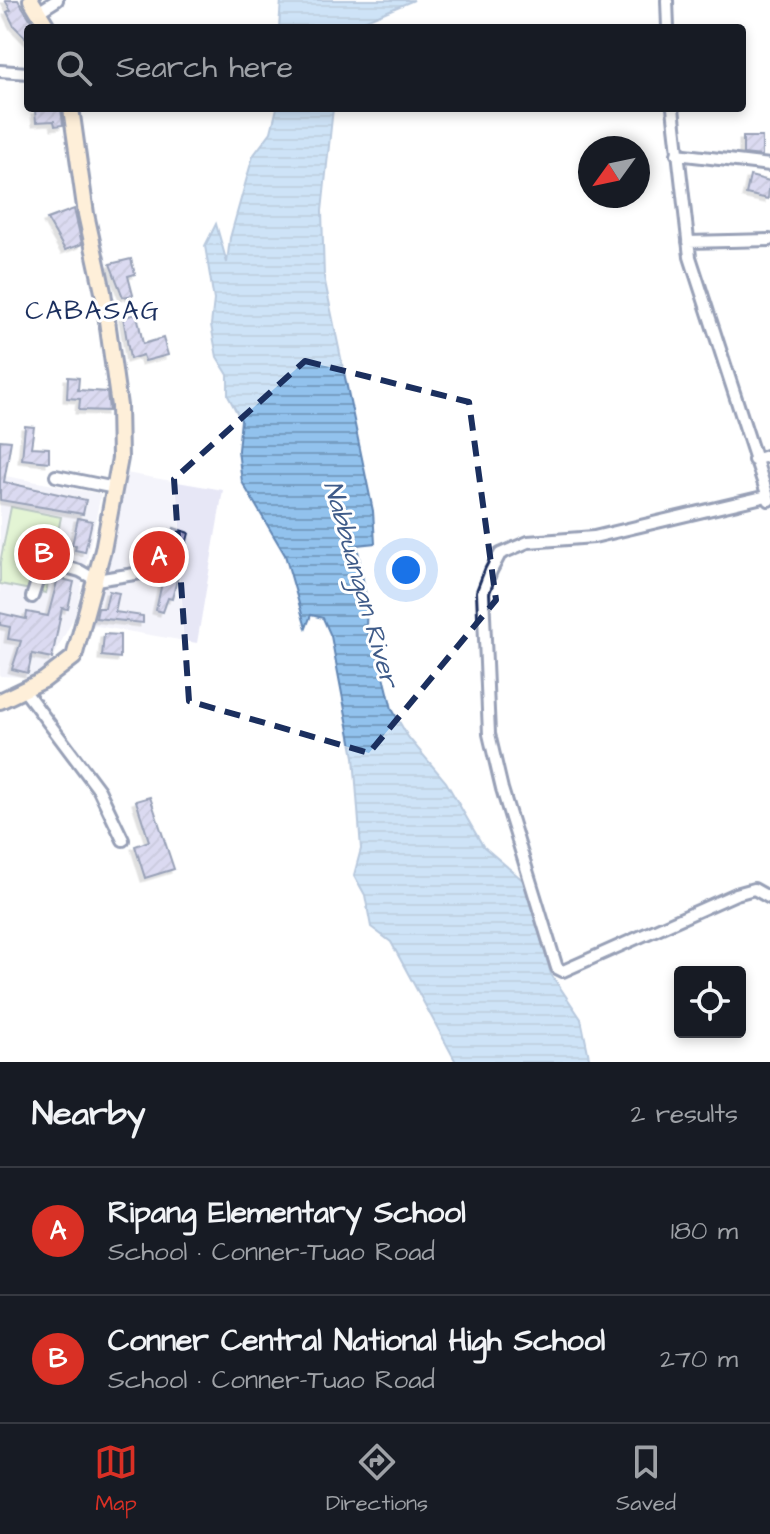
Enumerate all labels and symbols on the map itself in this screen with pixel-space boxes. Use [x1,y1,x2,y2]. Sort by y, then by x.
north arrow [578,136,650,208]
district label: CABASAG [25,293,161,329]
water label: Nabbuangan River [313,477,408,694]
pin: B [18,524,70,584]
pin: A [133,527,185,587]
your location [386,550,426,590]

